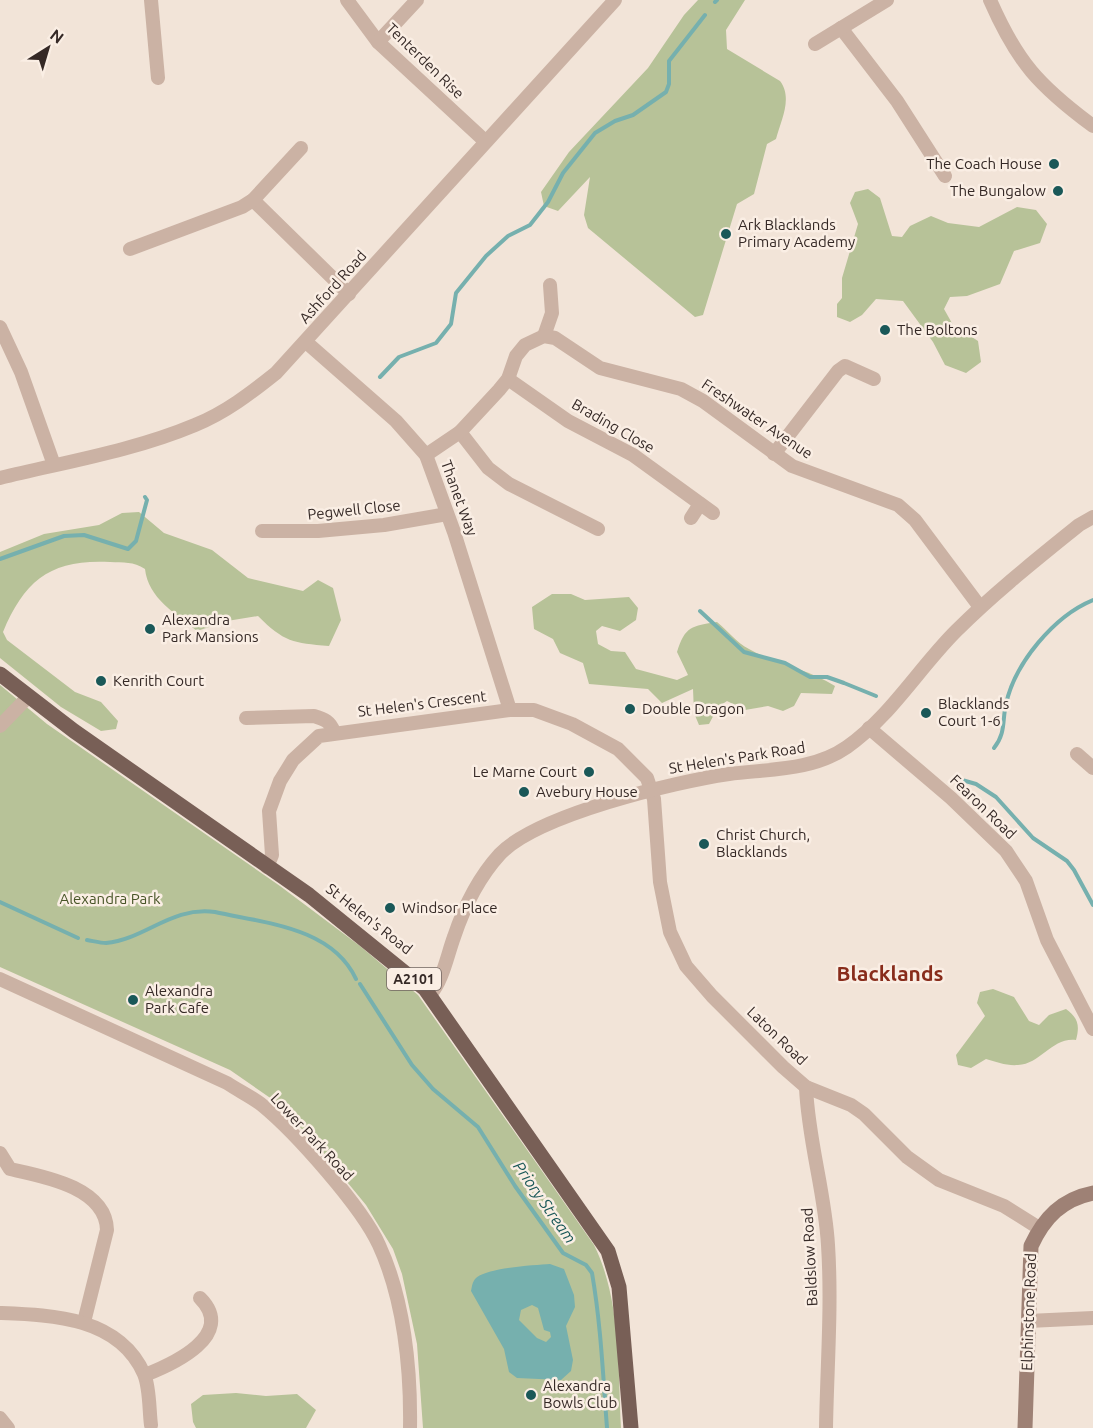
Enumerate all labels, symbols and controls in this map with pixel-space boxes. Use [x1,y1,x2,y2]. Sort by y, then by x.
north arrow [18,18,78,78]
street label: Tenterden Rise [383,19,468,102]
text: N [47,25,67,47]
place label: The Coach House [926,155,1042,172]
marker: The Coach House [1047,157,1061,171]
place label: The Bungalow [950,182,1046,199]
marker: The Bungalow [1051,184,1065,198]
place label: Ark Blacklands Primary Academy [738,216,855,250]
marker: Ark Blacklands Primary Academy [719,227,733,241]
street label: Ashford Road [296,247,370,327]
place label: The Boltons [897,321,978,338]
marker: The Boltons [878,323,892,337]
street label: Freshwater Avenue [699,375,816,462]
street label: Brading Close [569,395,658,456]
street label: Thanet Way [438,458,481,538]
street label: Pegwell Close [307,496,401,523]
place label: Alexandra Park Mansions [162,611,259,645]
marker: Alexandra Park Mansions [143,622,157,636]
place label: Kenrith Court [113,672,204,689]
marker: Kenrith Court [94,674,108,688]
street label: St Helen's Crescent [357,687,487,720]
place label: Blacklands Court 1-6 [938,695,1009,729]
place label: Double Dragon [642,700,744,717]
marker: Double Dragon [623,702,637,716]
marker: Blacklands Court 1-6 [919,706,933,720]
street label: St Helen's Park Road [668,738,806,777]
place label: Le Marne Court [473,763,577,780]
marker: Le Marne Court [582,765,596,779]
street label: Fearon Road [947,771,1020,842]
place label: Avebury House [536,783,638,800]
marker: Avebury House [517,785,531,799]
place label: Christ Church, Blacklands [716,826,810,860]
marker: Christ Church, Blacklands [697,837,711,851]
street label: St Helen's Road [323,880,416,957]
park label: Alexandra Park [59,890,161,907]
place label: Windsor Place [402,899,497,916]
marker: Windsor Place [383,901,397,915]
district label: Blacklands [837,961,943,985]
road number: A2101 [387,968,441,990]
place label: Alexandra Park Cafe [145,982,213,1016]
marker: Alexandra Park Cafe [126,993,140,1007]
street label: Laton Road [744,1003,811,1068]
street label: Lower Park Road [268,1089,357,1184]
water label: Priory Stream [510,1158,580,1246]
street label: Baldslow Road [798,1207,821,1307]
street label: Elphinstone Road [1018,1253,1039,1371]
place label: Alexandra Bowls Club [543,1377,617,1411]
marker: Alexandra Bowls Club [524,1388,538,1402]

